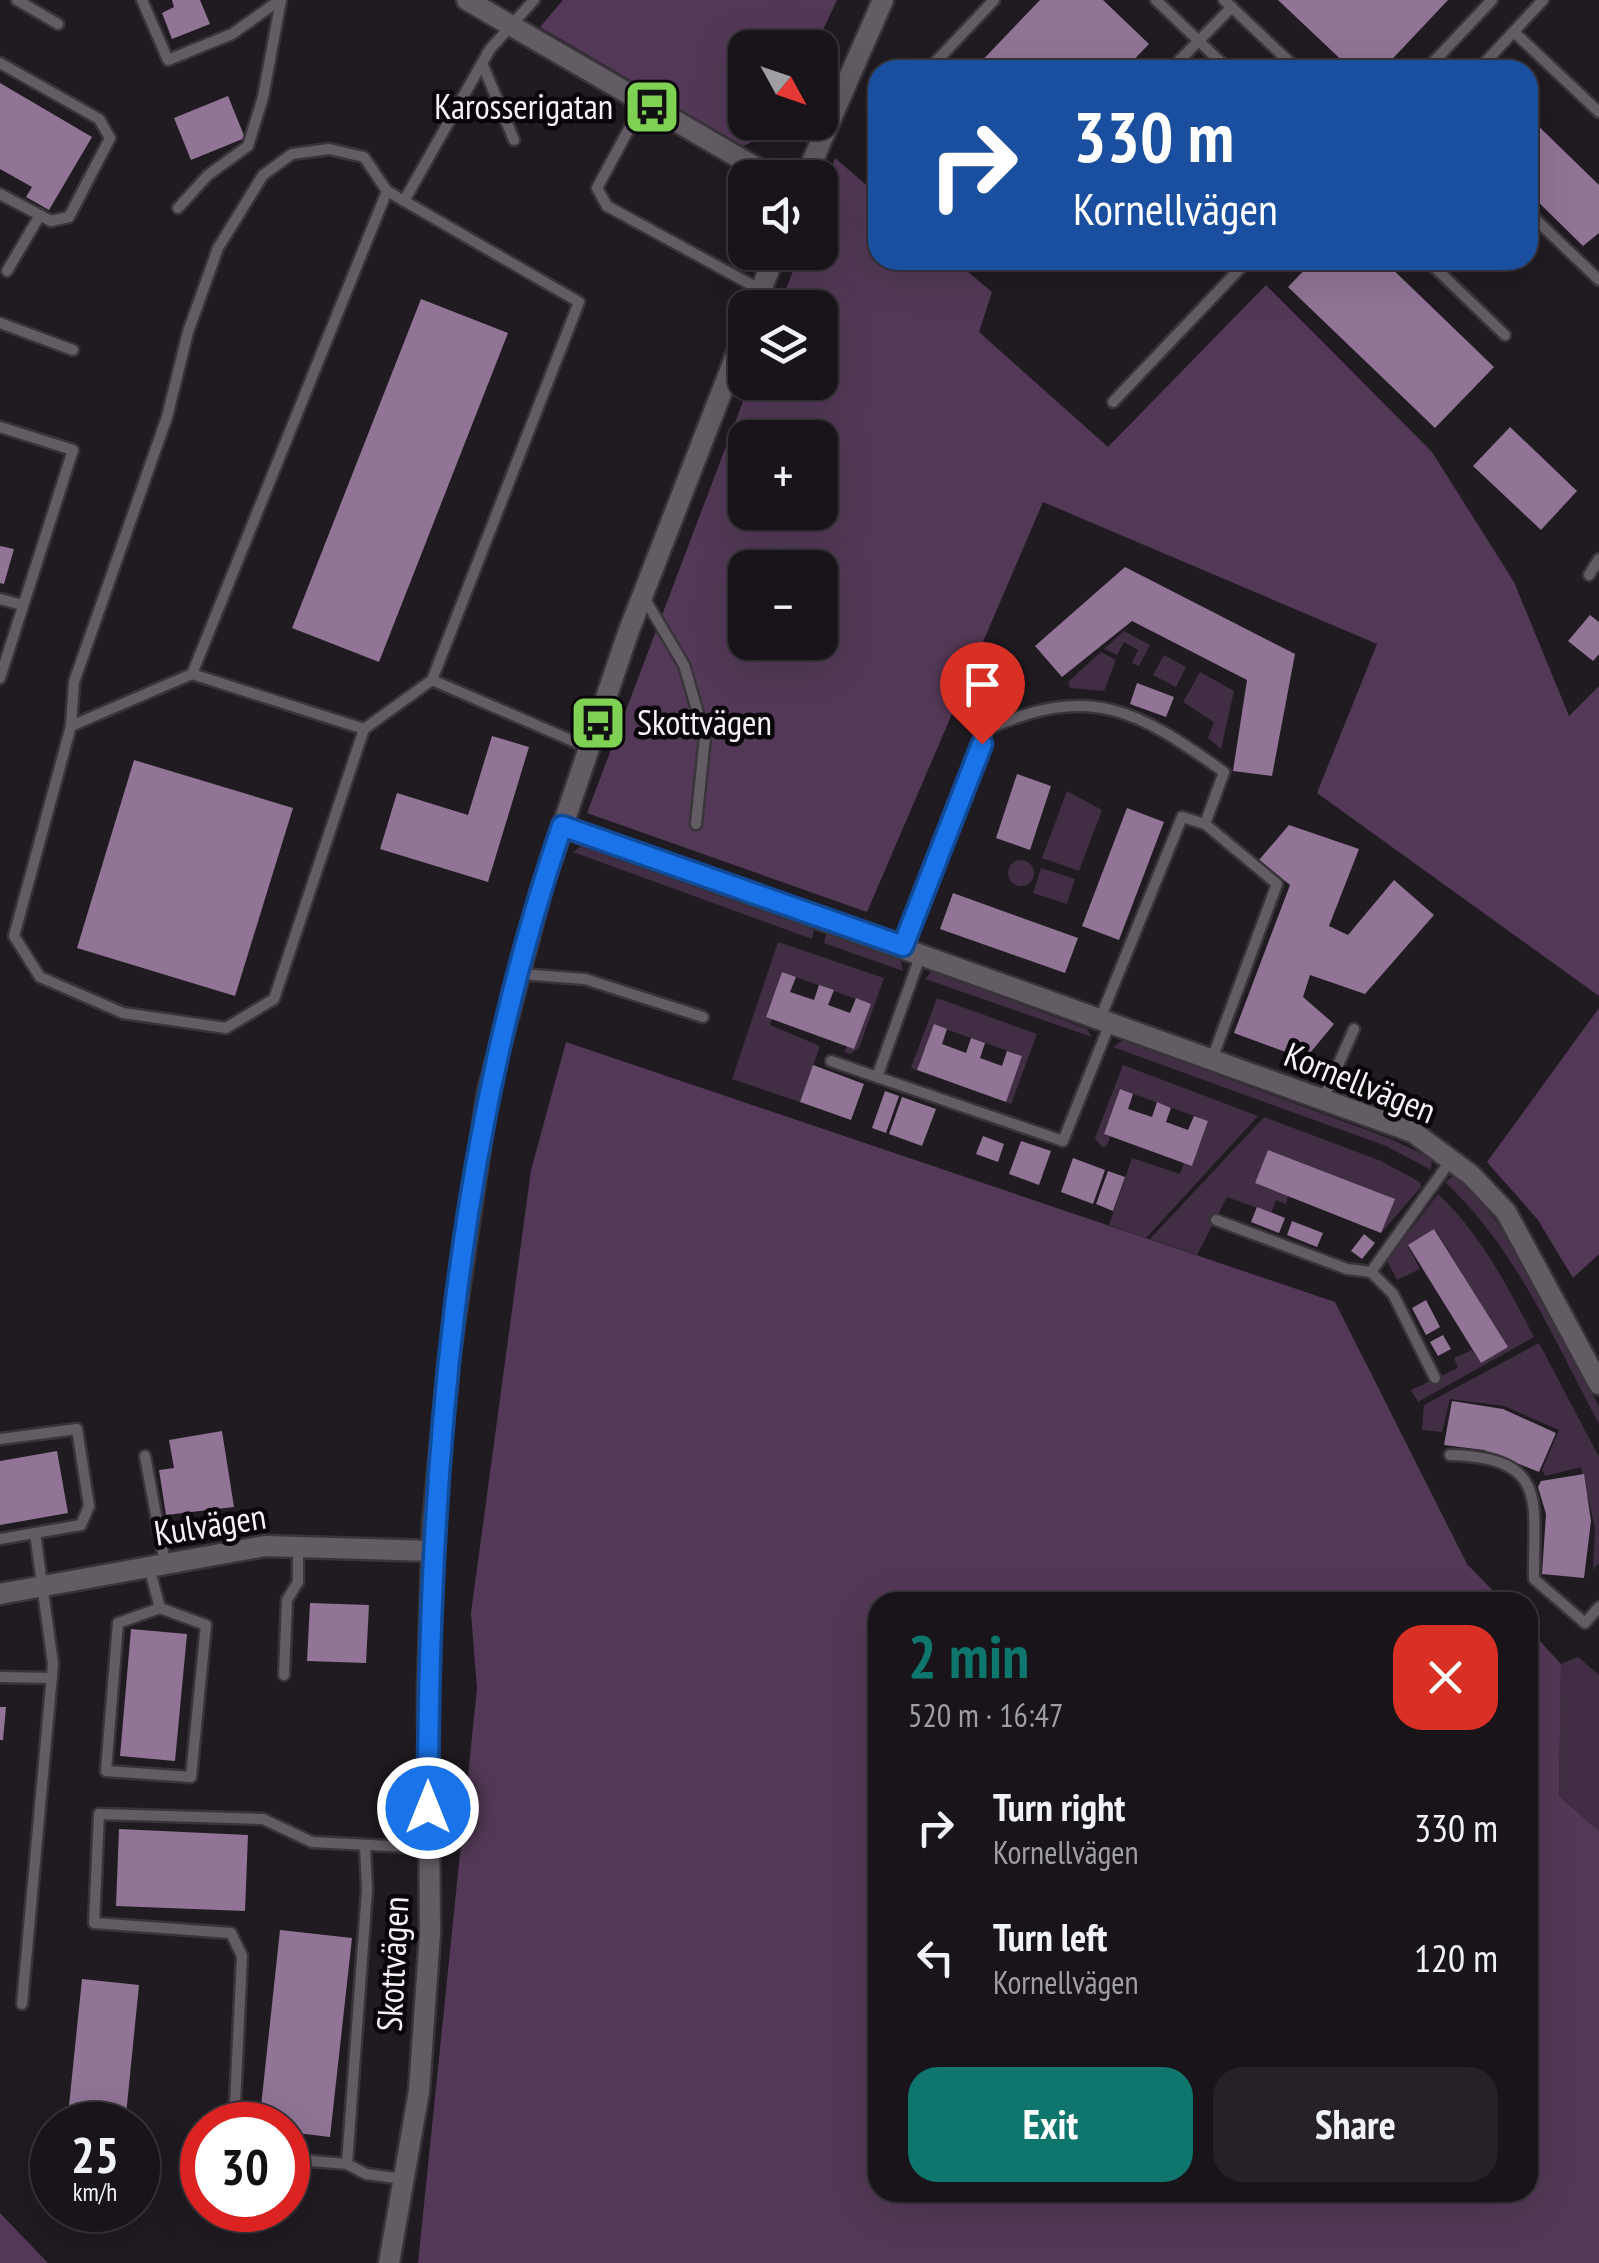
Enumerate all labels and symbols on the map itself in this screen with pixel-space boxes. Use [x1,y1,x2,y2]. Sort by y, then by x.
north arrow [728,30,838,140]
bus stop icon: Karosserigatan [622,77,682,137]
place label: Karosserigatan [434,83,613,129]
pin [940,642,1025,745]
bus stop icon: Skottvägen [568,693,628,753]
place label: Skottvägen [637,699,772,745]
street label: Kornellvägen [1278,1031,1443,1133]
street label: Kulvägen [151,1493,269,1556]
position arrow [376,1756,480,1860]
street label: Skottvägen [366,1895,418,2033]
speed limit sign: 30 [180,2102,310,2232]

